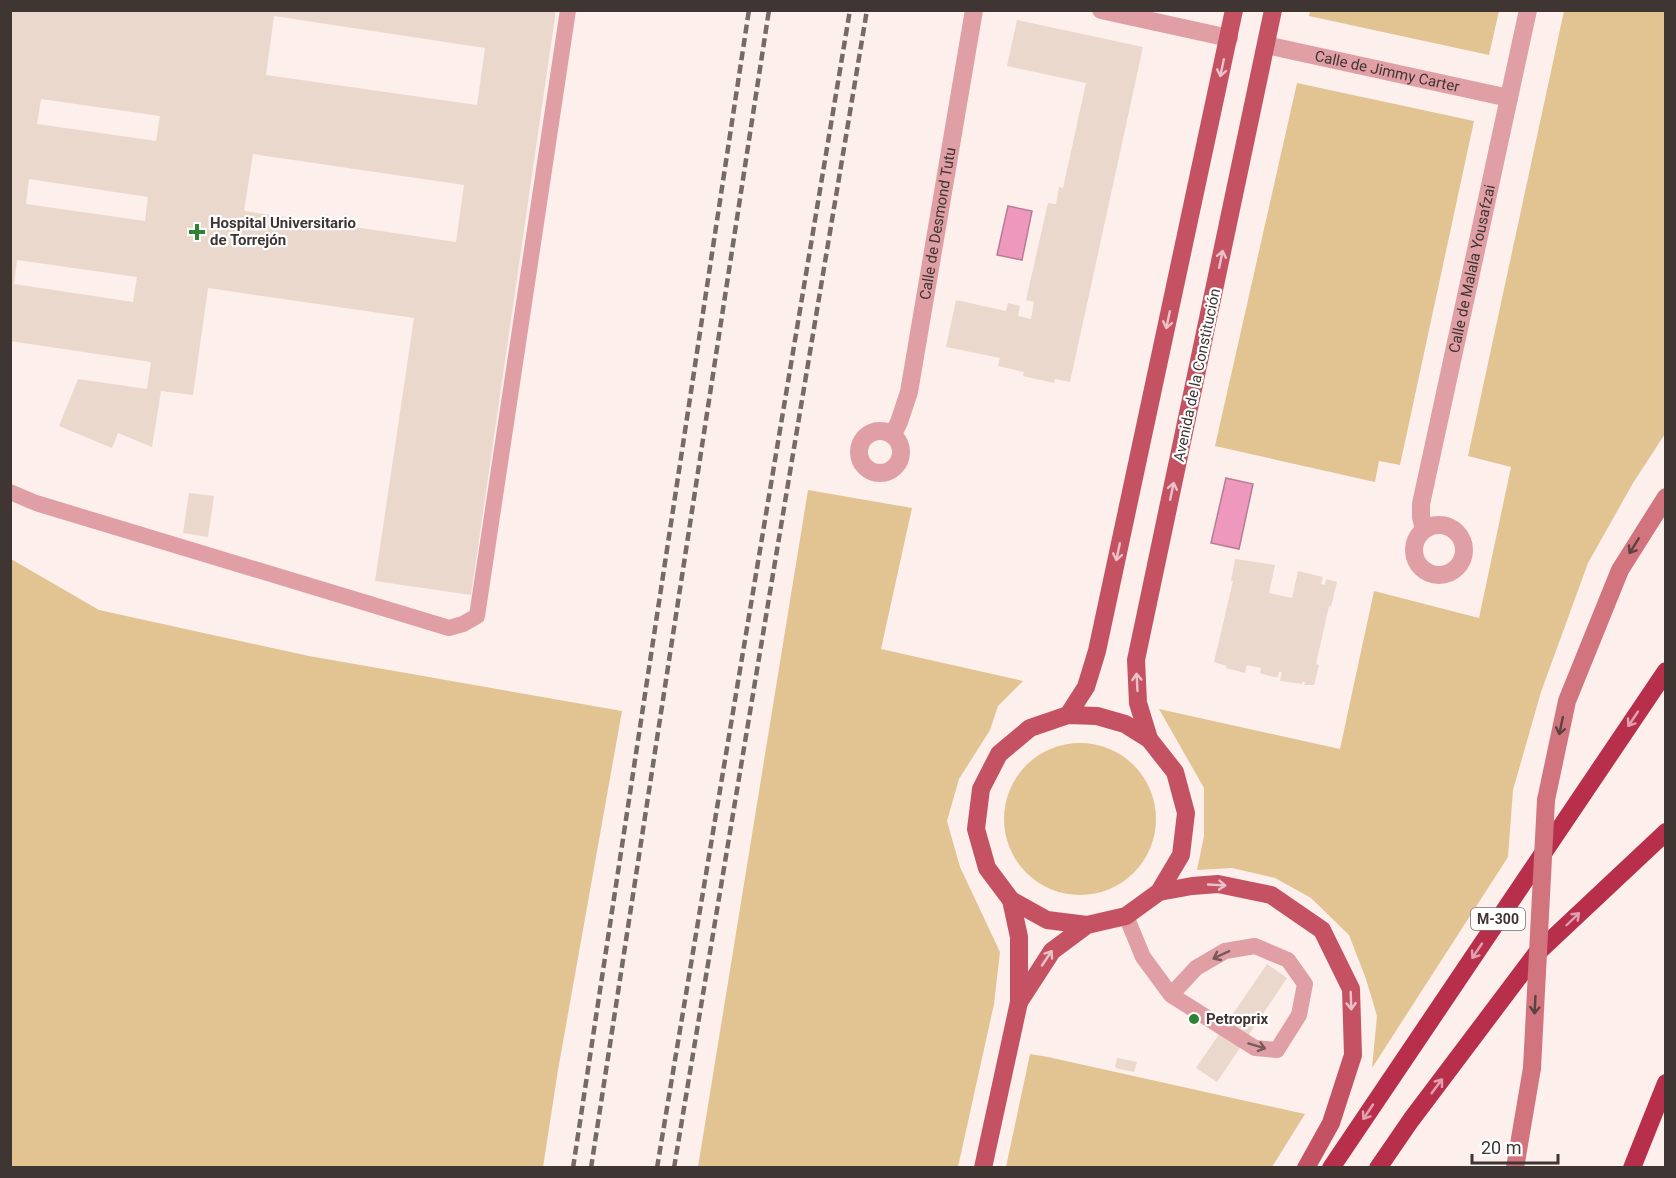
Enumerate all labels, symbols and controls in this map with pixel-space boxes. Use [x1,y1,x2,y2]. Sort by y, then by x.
street label: Calle de Jimmy Carter [1313,47,1461,96]
one-way arrow [1216,58,1228,77]
street label: Calle de Desmond Tutu [916,146,959,301]
street label: Calle de Malala Yousafzai [1445,183,1499,355]
place label: Hospital Universitario de Torrejón [210,214,356,249]
marker: Hospital Universitario de Torrejón [188,223,206,241]
one-way arrow [1216,249,1227,269]
street label: Avenida de la Constitución [1170,287,1224,463]
one-way arrow [1162,310,1173,329]
one-way arrow [1167,481,1178,501]
one-way arrow [1628,537,1640,554]
one-way arrow [1112,542,1124,561]
one-way arrow [1132,672,1143,692]
one-way arrow [1627,711,1639,727]
one-way arrow [1555,716,1567,735]
one-way arrow [1206,880,1226,891]
road number: M-300 [1471,908,1525,930]
one-way arrow [1565,912,1580,926]
one-way arrow [1471,942,1483,958]
one-way arrow [1212,950,1230,961]
one-way arrow [1041,951,1053,967]
one-way arrow [1346,990,1357,1010]
one-way arrow [1530,995,1541,1015]
place label: Petroprix [1206,1010,1268,1028]
marker: Petroprix [1187,1012,1201,1026]
one-way arrow [1247,1041,1266,1052]
one-way arrow [1430,1078,1443,1094]
one-way arrow [1362,1104,1374,1120]
scale bar [1472,1127,1558,1165]
text: 20 m [1481,1137,1521,1158]

